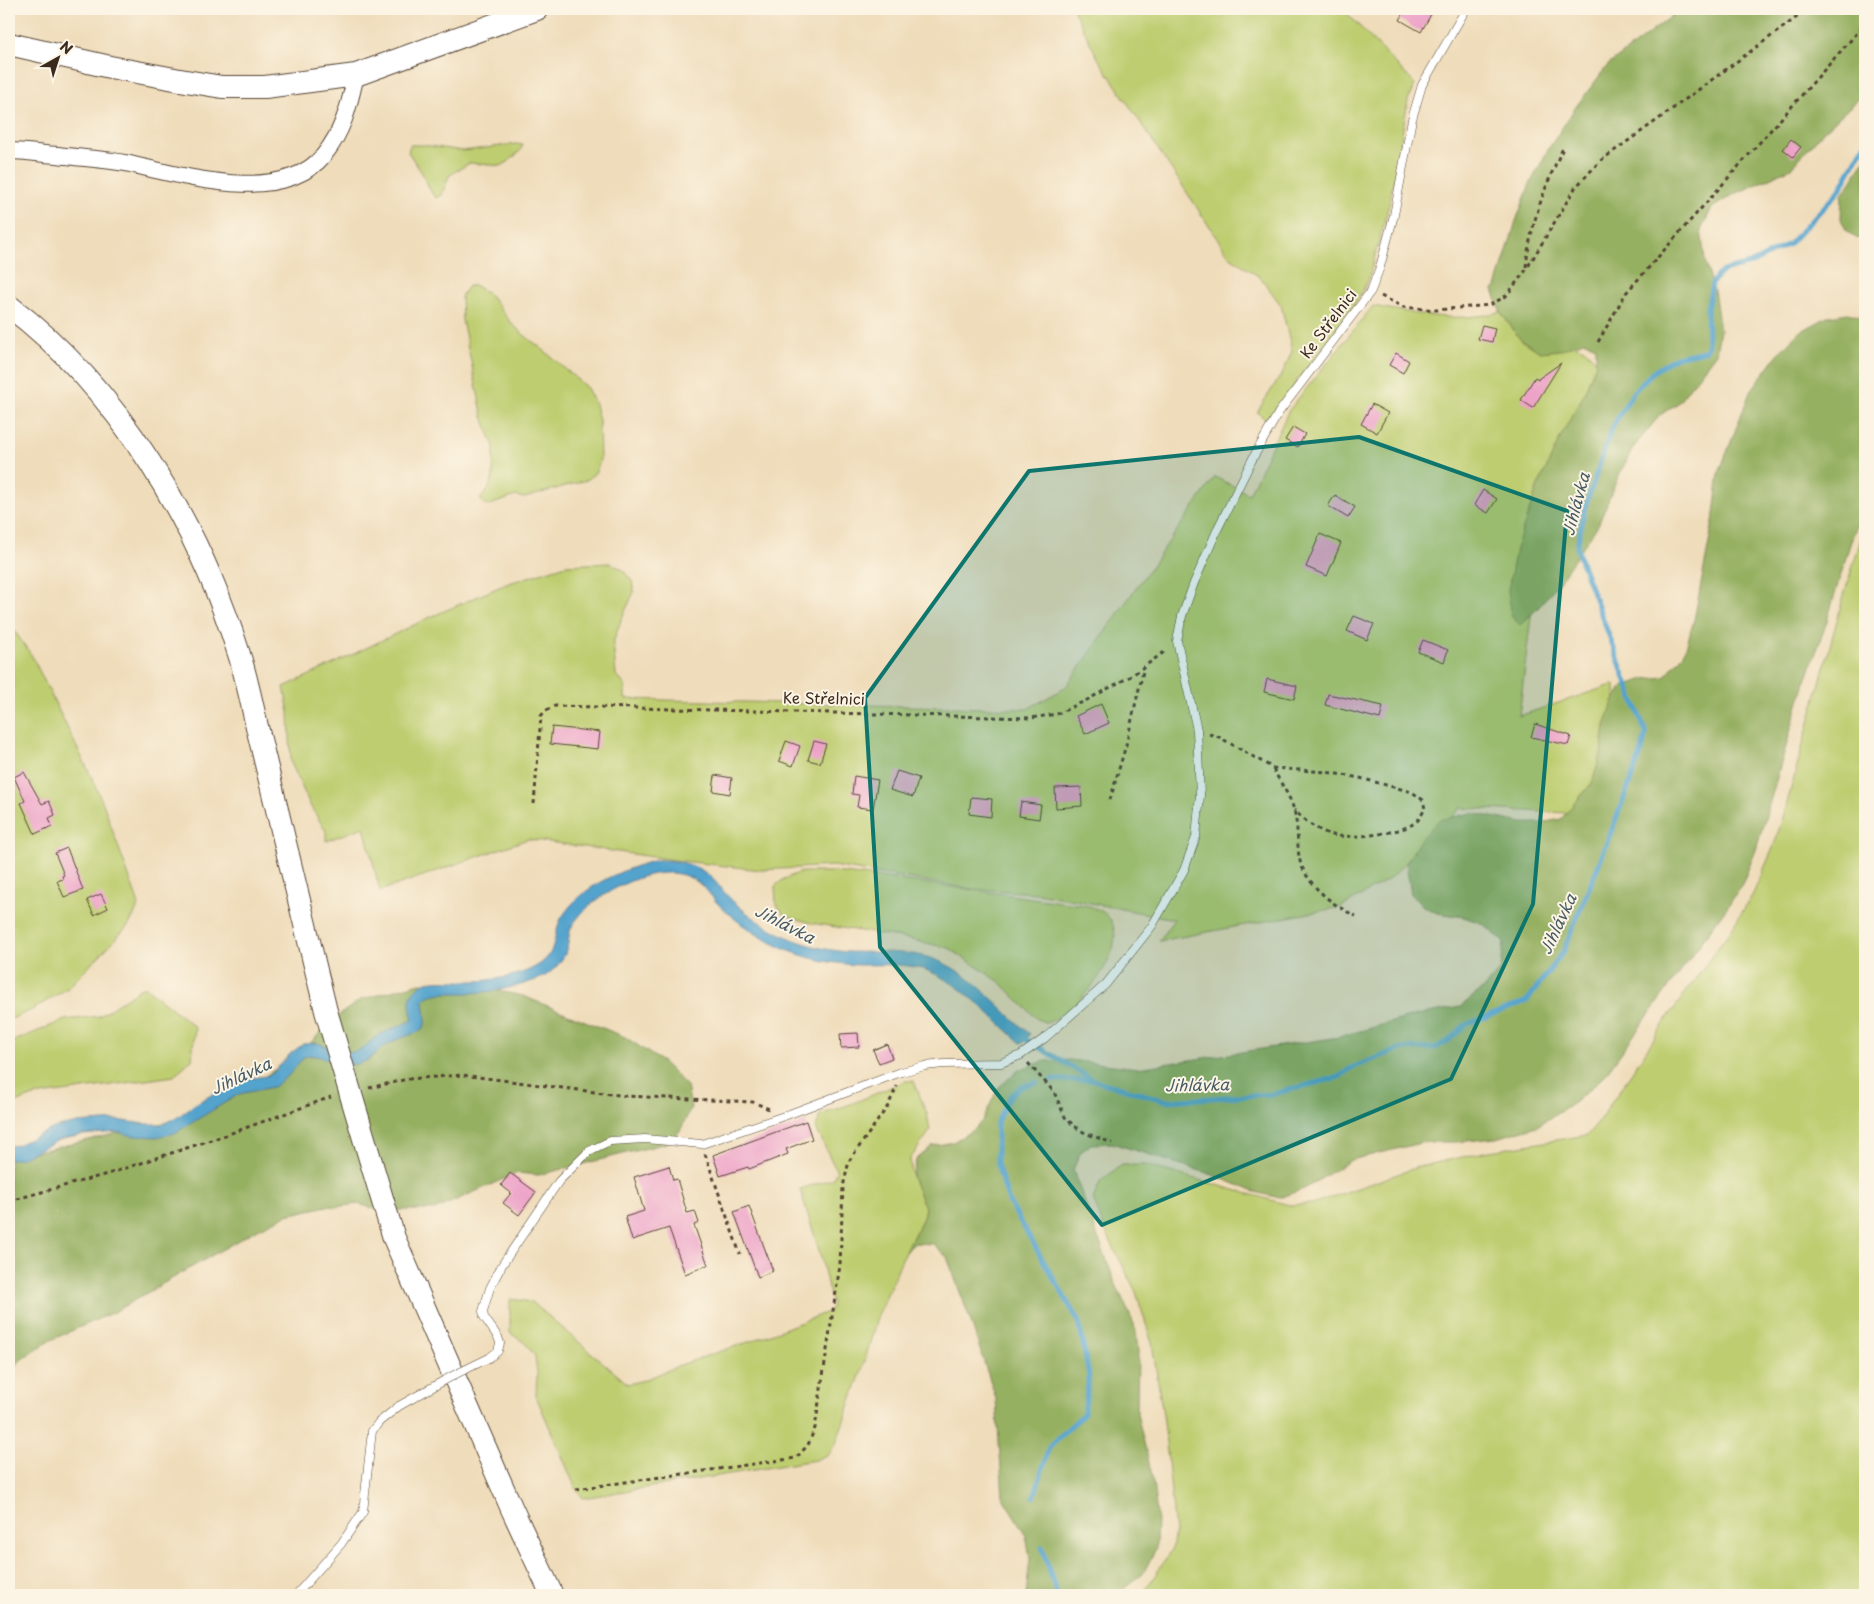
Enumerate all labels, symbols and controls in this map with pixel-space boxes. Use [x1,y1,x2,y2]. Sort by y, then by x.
north arrow [32,32,82,82]
text: N [56,36,77,59]
street label: Ke Střelnici [1294,283,1362,363]
water label: Jihlávka [1555,469,1595,538]
street label: Ke Střelnici [783,685,865,710]
water label: Jihlávka [1533,888,1582,958]
water label: Jihlávka [751,898,820,949]
water label: Jihlávka [206,1050,276,1100]
water label: Jihlávka [1165,1071,1230,1097]

